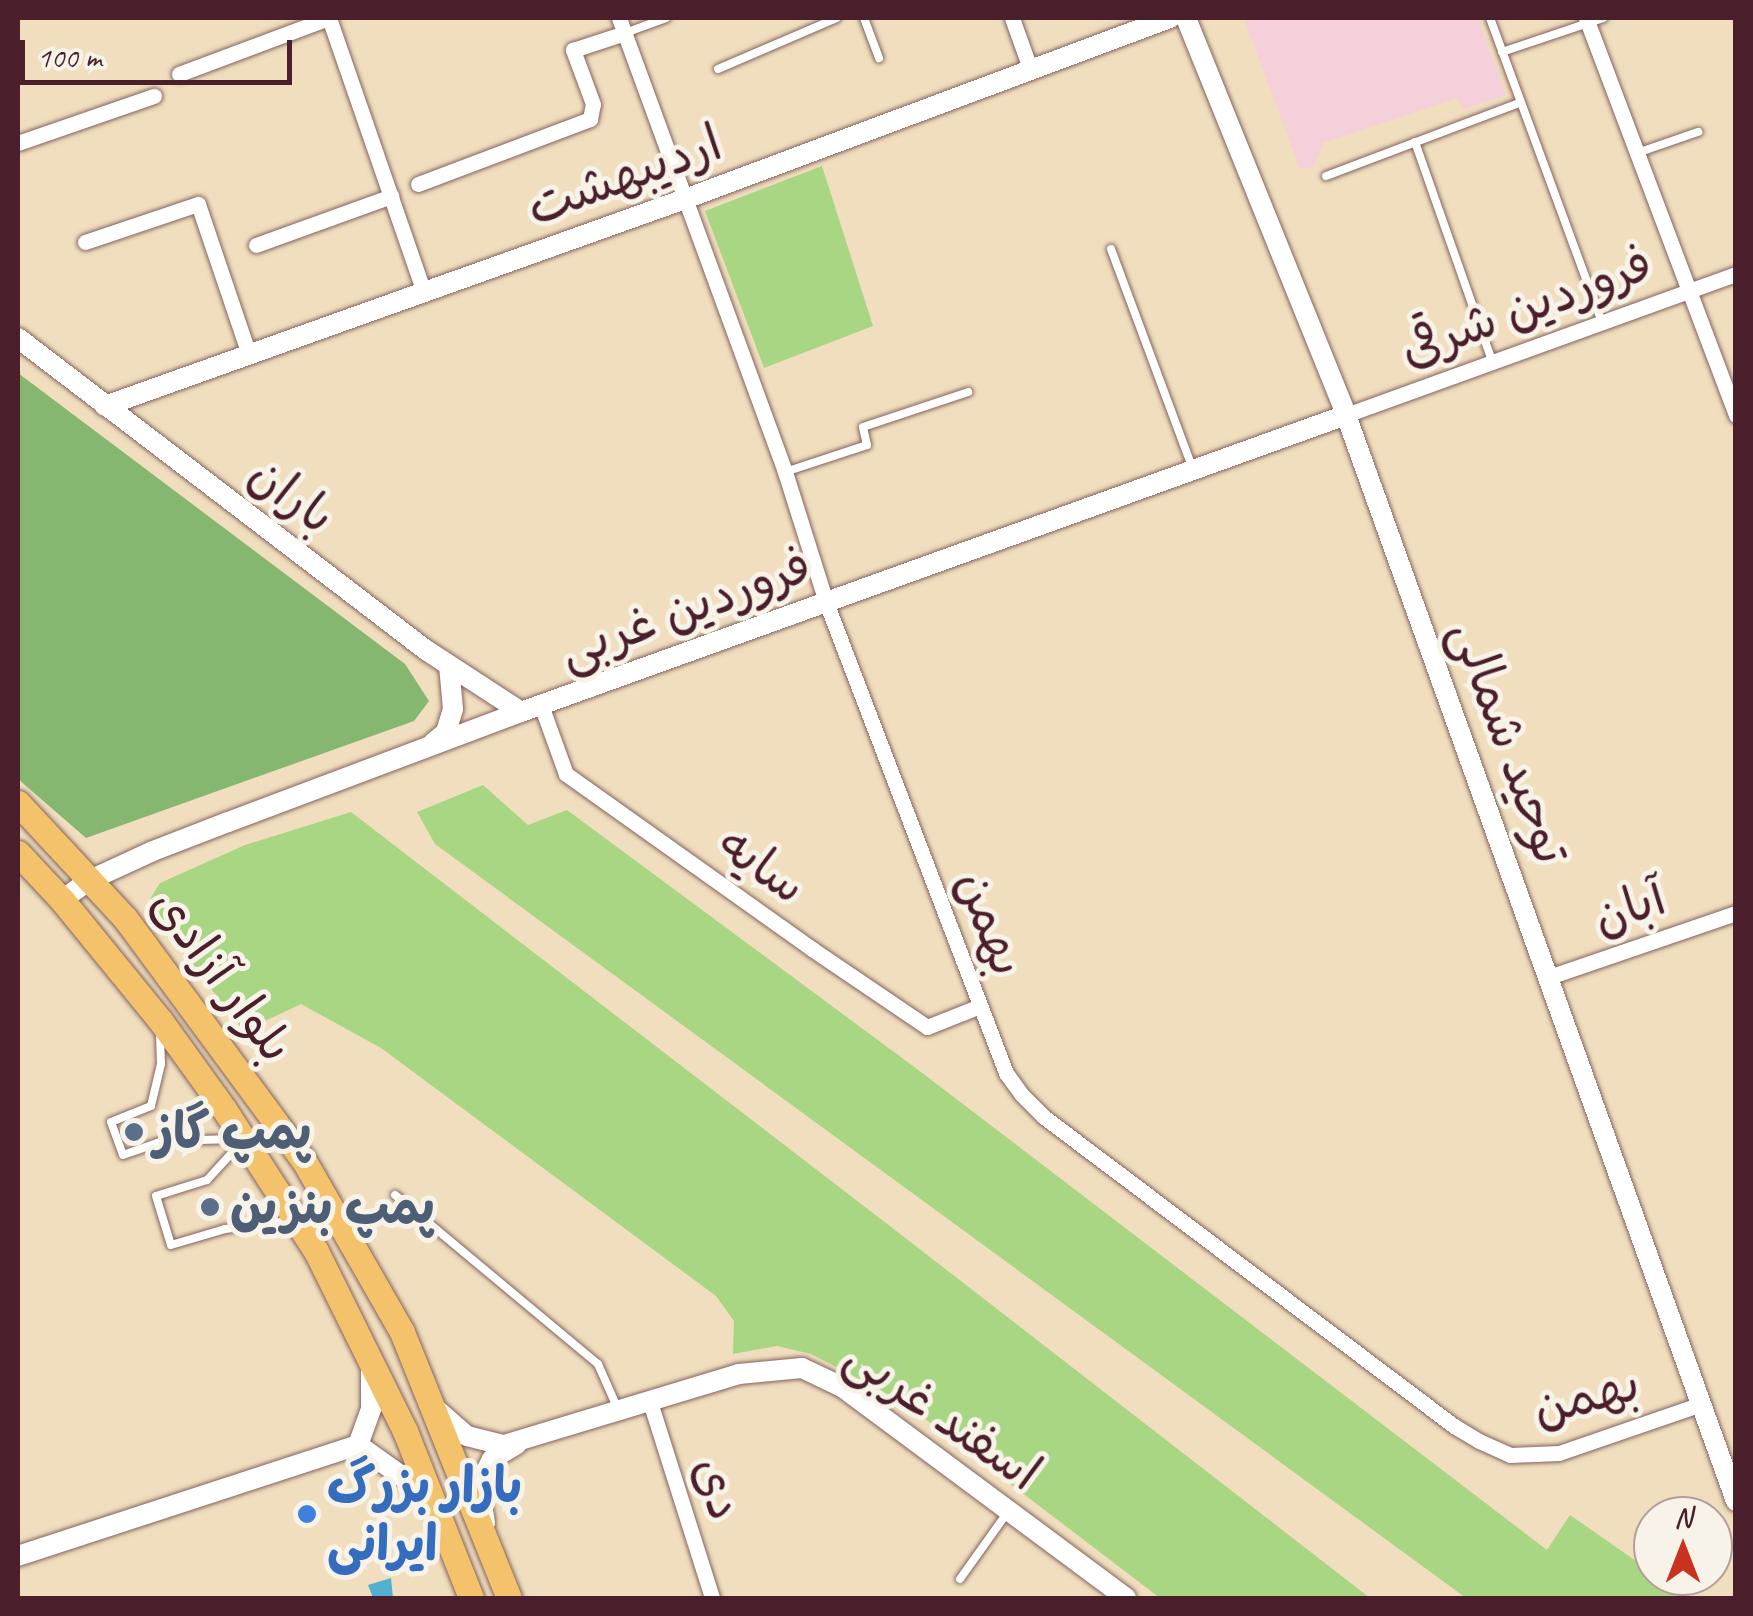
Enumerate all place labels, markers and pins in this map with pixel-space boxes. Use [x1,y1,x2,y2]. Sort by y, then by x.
place label: پمپ گاز [154,1102,312,1162]
marker: پمپ گاز [123,1121,145,1143]
place label: پمپ بنزين [230,1177,435,1237]
marker: پمپ بنزين [199,1196,221,1218]
place label: بازار بزرگ ایرانی [327,1455,522,1572]
marker: بازار بزرگ ایرانی [296,1503,318,1525]

